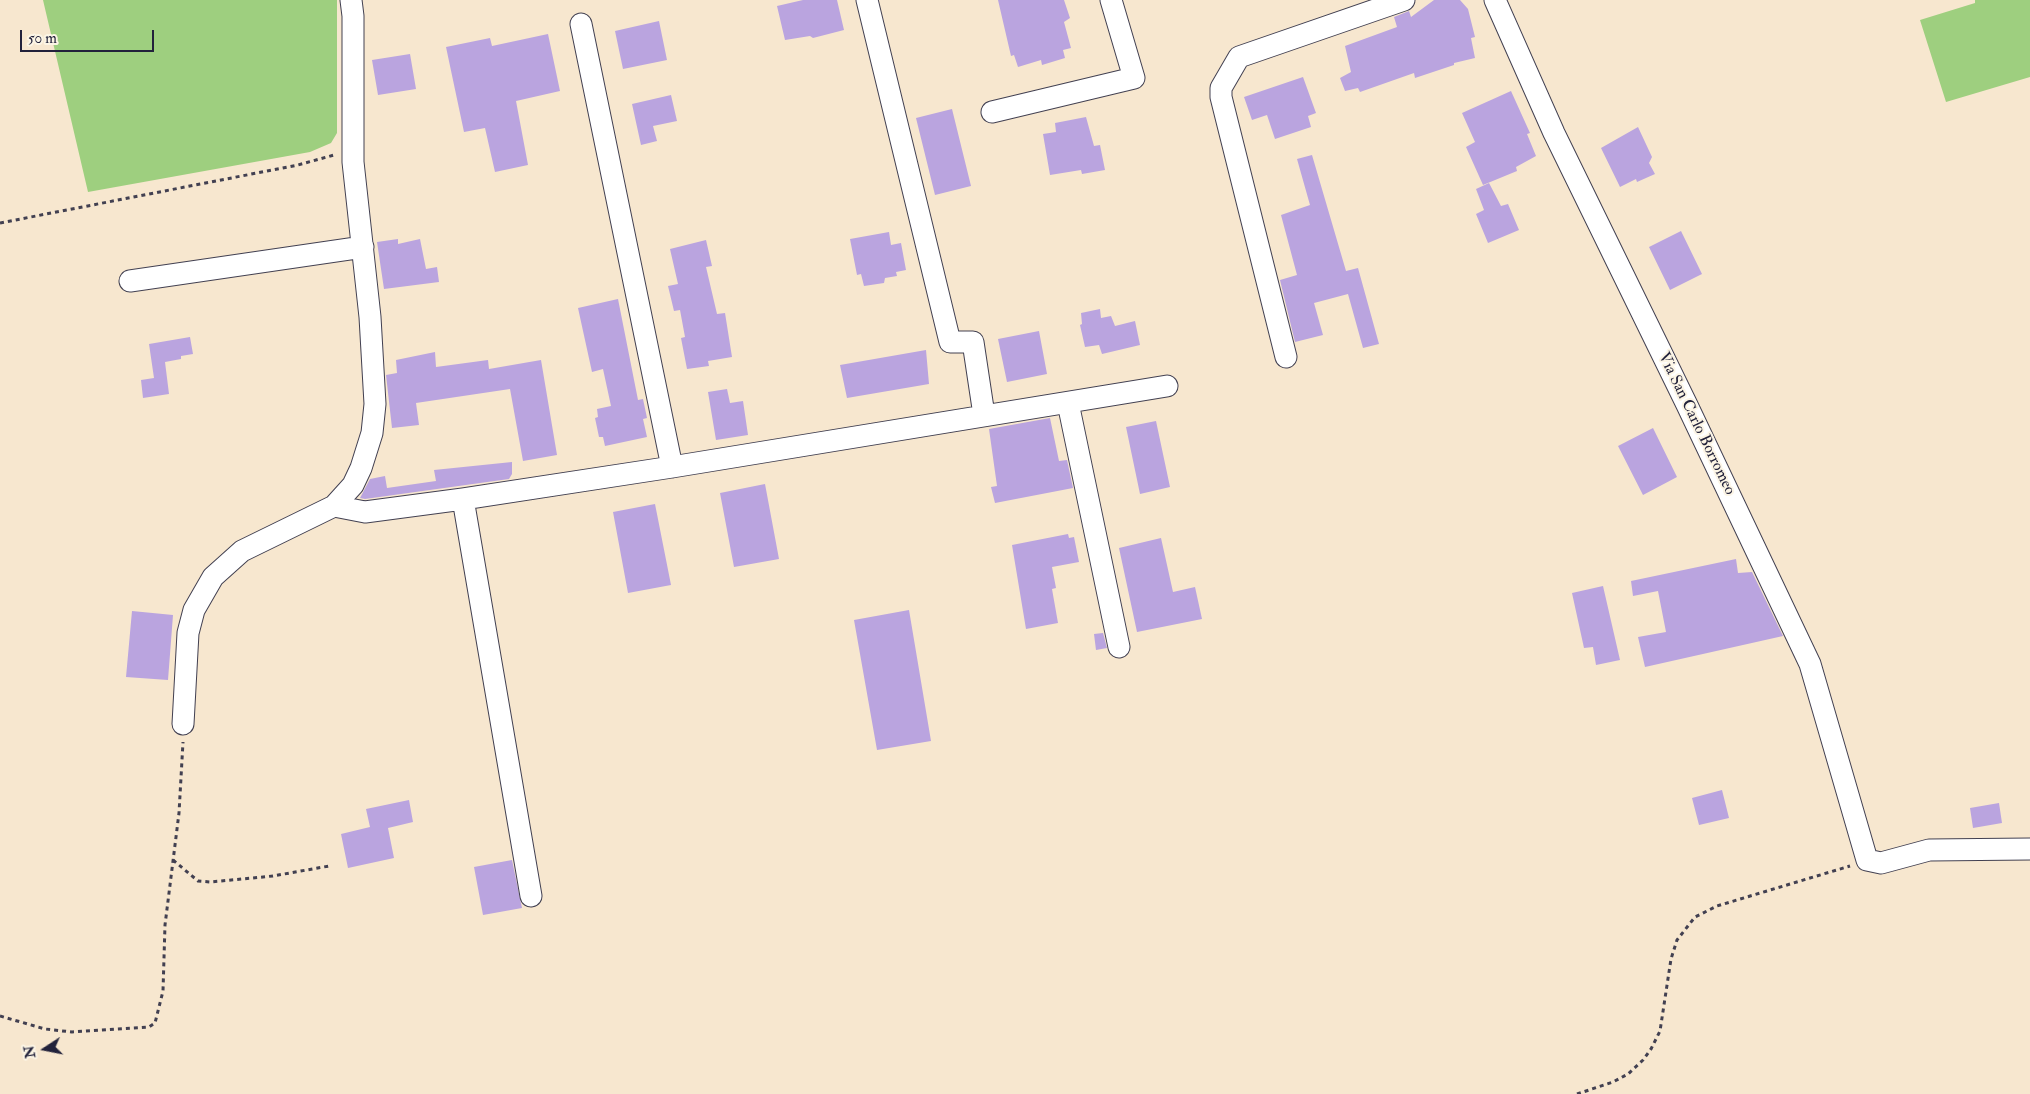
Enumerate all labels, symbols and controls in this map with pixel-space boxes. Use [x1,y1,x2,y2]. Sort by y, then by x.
scale bar [22,20,156,52]
text: 50 m [28,29,57,48]
street label: Via San Carlo Borromeo [1653,350,1739,498]
north arrow [20,1024,70,1074]
text: N [20,1044,39,1060]

